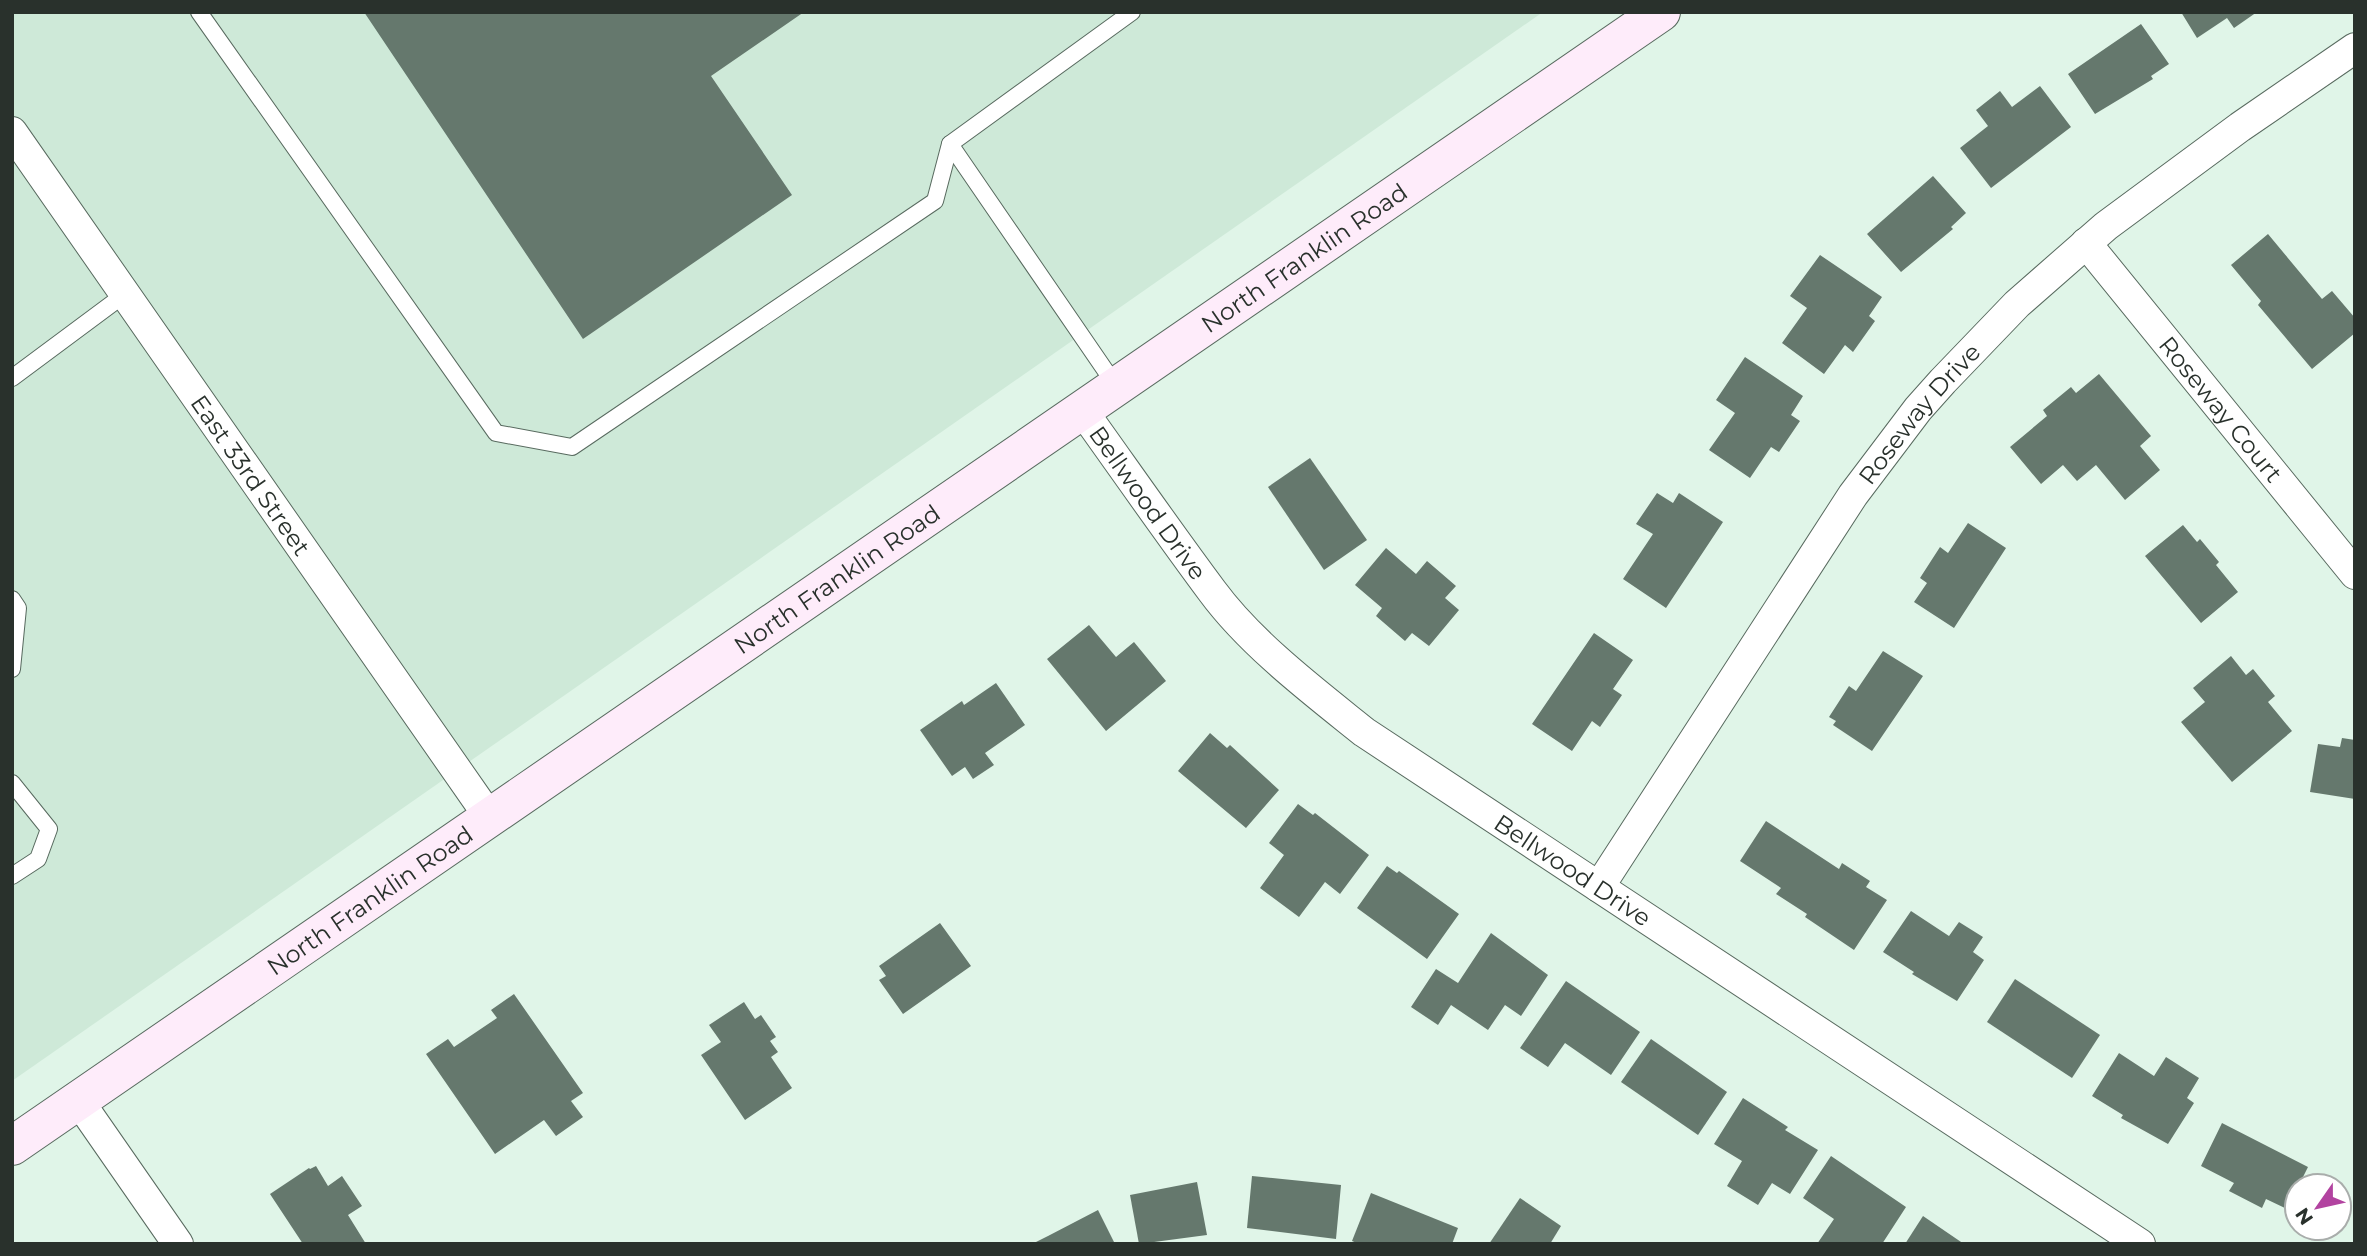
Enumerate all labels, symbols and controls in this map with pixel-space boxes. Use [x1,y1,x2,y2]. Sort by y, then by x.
street label: North Franklin Road [1195,177,1413,338]
street label: Roseway Court [2153,330,2289,488]
street label: Roseway Drive [1852,337,1986,490]
street label: East 33rd Street [185,389,317,561]
street label: Bellwood Drive [1084,420,1213,585]
street label: North Franklin Road [728,498,945,660]
street label: Bellwood Drive [1489,808,1657,932]
street label: North Franklin Road [261,819,478,981]
north arrow [2283,1172,2353,1242]
text: N [2290,1203,2318,1229]

